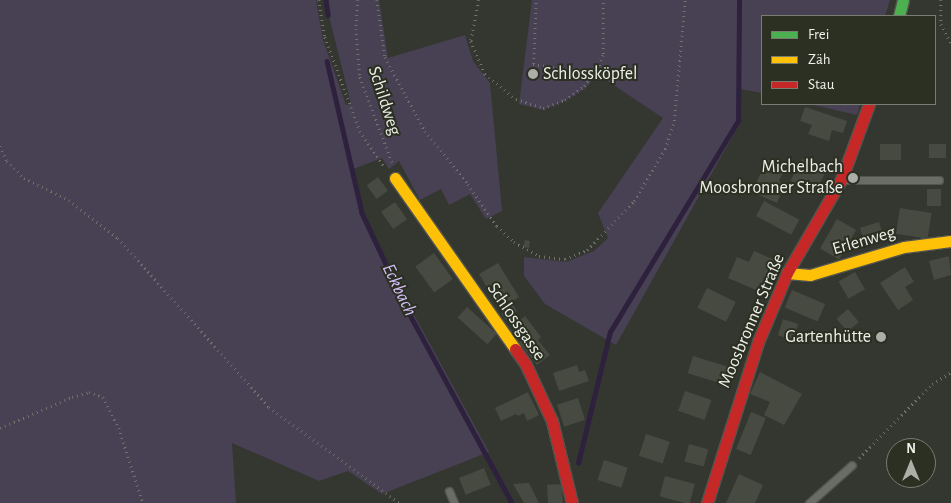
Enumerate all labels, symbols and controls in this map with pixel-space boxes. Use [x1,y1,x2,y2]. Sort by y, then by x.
legend [761,15,936,105]
text: Frei [808,27,829,42]
text: Zäh [808,52,831,67]
place label: Schlossköpfel [543,63,637,85]
street label: Schildweg [363,64,405,138]
marker: Schlossköpfel [527,68,539,80]
text: Stau [808,77,834,92]
place label: Michelbach Moosbronner Straße [699,157,843,200]
marker: Michelbach Moosbronner Straße [847,172,859,184]
street label: Erlenweg [830,222,898,260]
street label: Moosbronner Straße [714,251,790,391]
water label: Eckbach [377,260,421,320]
street label: Schlossgasse [482,279,550,365]
place label: Gartenhütte [785,326,871,348]
marker: Gartenhütte [875,331,887,343]
north arrow [886,438,936,488]
text: N [906,442,916,456]

